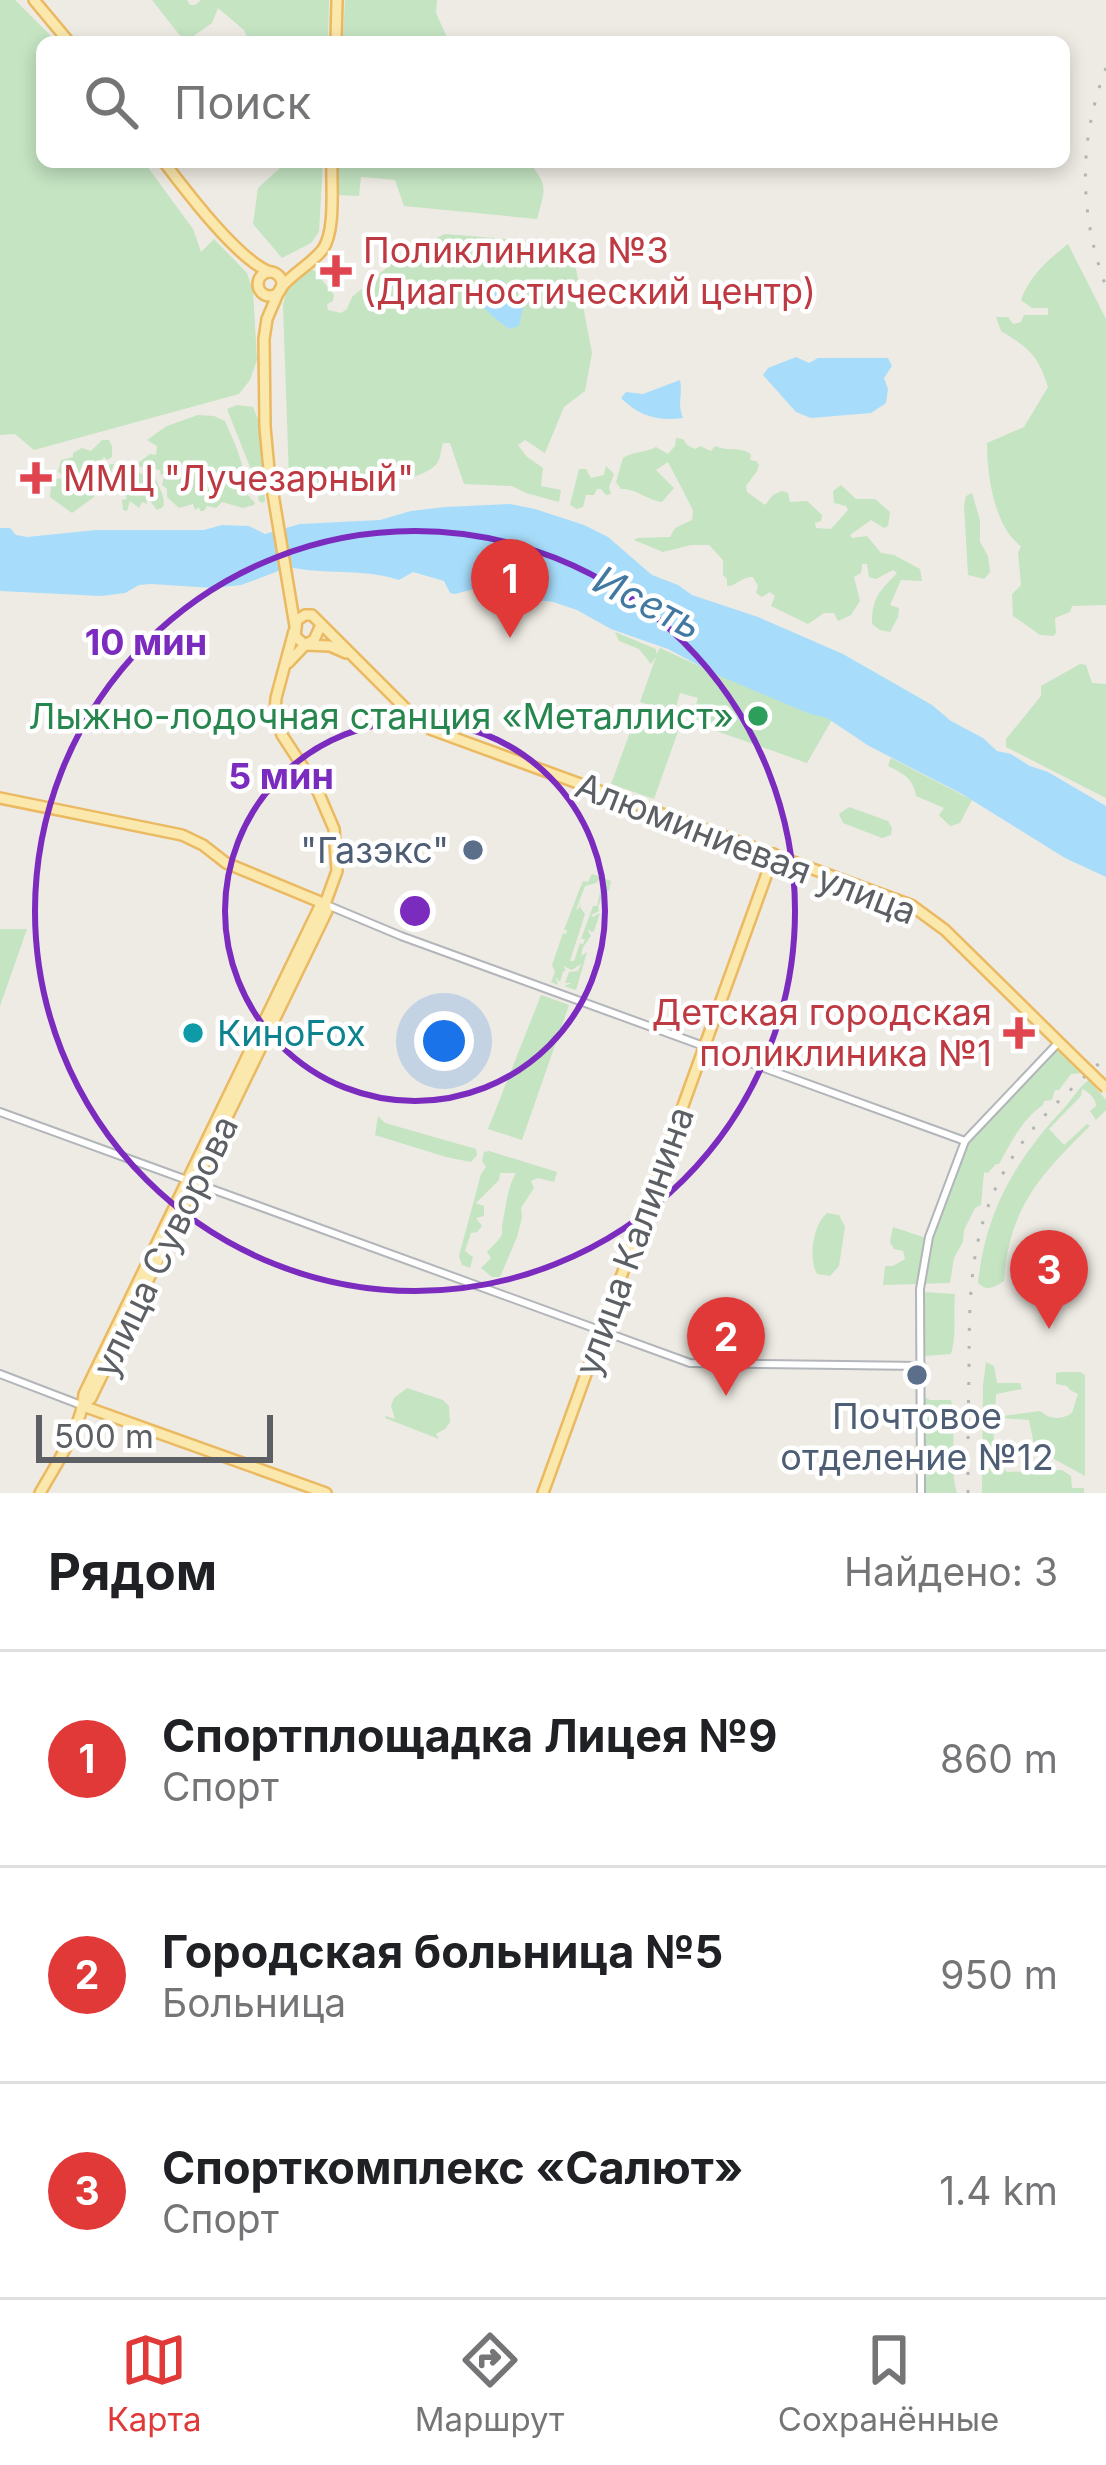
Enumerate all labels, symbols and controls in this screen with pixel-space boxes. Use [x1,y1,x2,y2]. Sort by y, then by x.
search box [36,36,1070,168]
icon: search [78,69,144,135]
text: Поиск [174,75,311,130]
place label: Поликлиника №3 (Диагностический центр) [363,228,816,313]
marker: Поликлиника №3 (Диагностический центр) [320,255,352,287]
place label: ММЦ "Лучезарный" [63,456,414,500]
marker: ММЦ "Лучезарный" [20,462,52,494]
pin: 1 [471,539,549,638]
water label: Исеть [586,555,710,649]
text: 10 мин [85,620,207,664]
place label: Лыжно-лодочная станция «Металлист» [29,694,734,738]
marker: Лыжно-лодочная станция «Металлист» [745,703,771,729]
text: 5 мин [228,754,334,798]
street label: Алюминиевая улица [569,763,923,933]
place label: "Газэкс" [300,828,449,872]
marker: "Газэкс" [460,837,486,863]
centre of rings [394,890,436,932]
place label: Детская городская поликлиника №1 [652,990,992,1075]
place label: КиноFox [217,1011,366,1055]
your location [414,1011,474,1071]
marker: Детская городская поликлиника №1 [1003,1017,1035,1049]
marker: КиноFox [180,1020,206,1046]
street label: улица Калинина [565,1101,703,1381]
street label: улица Суворова [83,1108,247,1384]
pin: 3 [1010,1230,1088,1329]
pin: 2 [687,1297,765,1396]
marker: Почтовое отделение №12 [904,1362,930,1388]
place label: Почтовое отделение №12 [780,1394,1054,1479]
scale bar [36,1409,273,1462]
text: 500 m [54,1416,154,1456]
text: Рядом [48,1541,217,1602]
text: Найдено: 3 [844,1548,1058,1595]
text: Спортплощадка Лицея №9 [162,1708,777,1763]
text: 1 [79,1735,95,1782]
text: 860 m [940,1735,1058,1782]
text: Спорт [162,1763,279,1810]
text: Городская больница №5 [162,1924,723,1979]
text: 2 [75,1951,99,1998]
text: 950 m [940,1951,1058,1998]
text: Больница [162,1979,346,2026]
text: Спорткомплекс «Салют» [162,2140,743,2195]
text: 3 [74,2167,100,2214]
text: 1.4 km [939,2167,1058,2214]
text: Спорт [162,2195,279,2242]
tab: Карта [107,2327,201,2439]
tab: Маршрут [415,2327,564,2439]
tab: Сохранённые [778,2327,999,2439]

